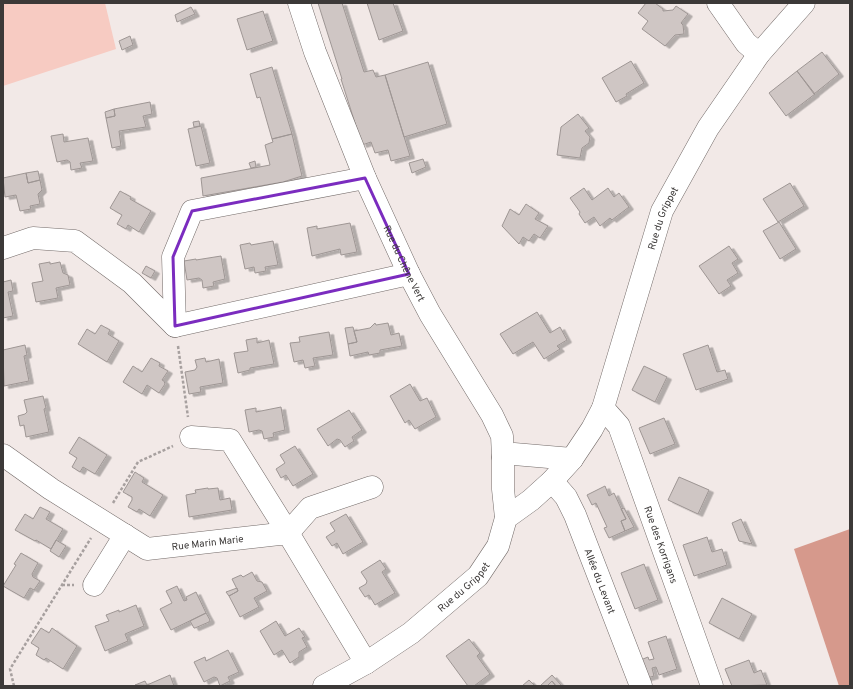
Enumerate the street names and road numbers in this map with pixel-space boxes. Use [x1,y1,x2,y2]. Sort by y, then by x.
street label: Rue du Grippet [646,185,682,252]
street label: Rue du Chêne Vert [380,223,427,304]
street label: Rue des Korrigans [640,505,680,586]
street label: Rue Marin Marie [171,533,244,554]
street label: Allée du Levant [581,547,618,616]
street label: Rue du Grippet [435,560,493,616]

